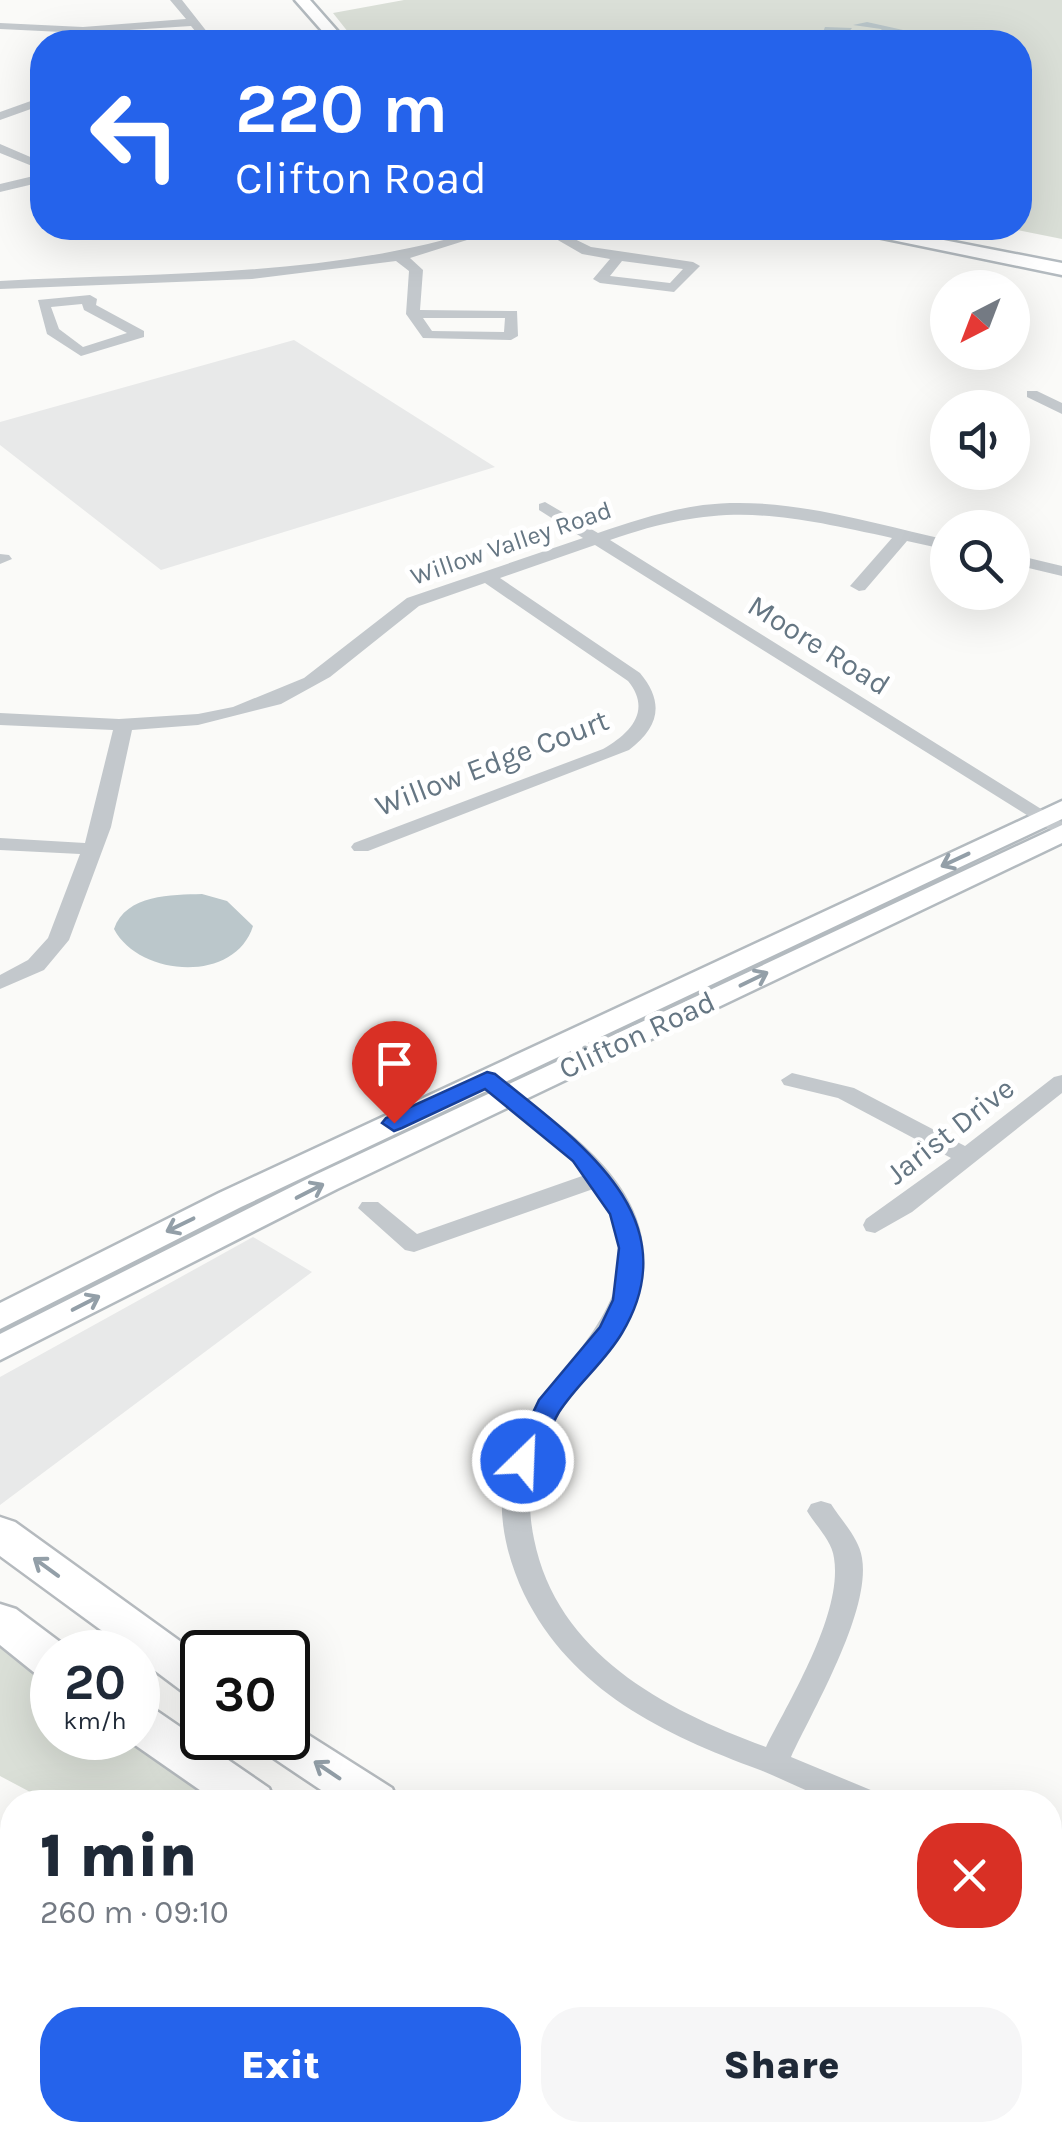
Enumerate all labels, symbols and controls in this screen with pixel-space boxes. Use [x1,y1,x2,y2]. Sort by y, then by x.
text: 220 m [235,68,448,150]
icon: left [70,70,200,200]
text: Clifton Road [235,152,487,204]
north arrow [930,270,1030,370]
map controls [930,270,1030,610]
button: sound [930,390,1030,490]
street label: Willow Valley Road [407,495,615,591]
button: search [930,510,1030,610]
street label: Moore Road [741,587,897,703]
street label: Willow Edge Court [370,702,614,824]
one-way arrow [940,852,971,870]
one-way arrow [738,969,768,988]
street label: Clifton Road [553,983,721,1087]
pin [352,1021,437,1124]
icon: arrive [367,1036,422,1091]
street label: Jarist Drive [879,1070,1021,1192]
one-way arrow [294,1180,324,1199]
one-way arrow [166,1216,196,1235]
one-way arrow [71,1293,101,1312]
position arrow [471,1409,575,1513]
one-way arrow [33,1556,60,1577]
speed limit sign: 30 [180,1630,310,1760]
text: 20 [64,1653,126,1712]
text: km/h [63,1706,127,1735]
one-way arrow [314,1760,342,1781]
text: 1 min [40,1821,197,1891]
button: close [917,1823,1022,1928]
text: 260 m · 09:10 [40,1894,229,1931]
button: Exit [40,2007,521,2122]
button: Share [541,2007,1022,2122]

